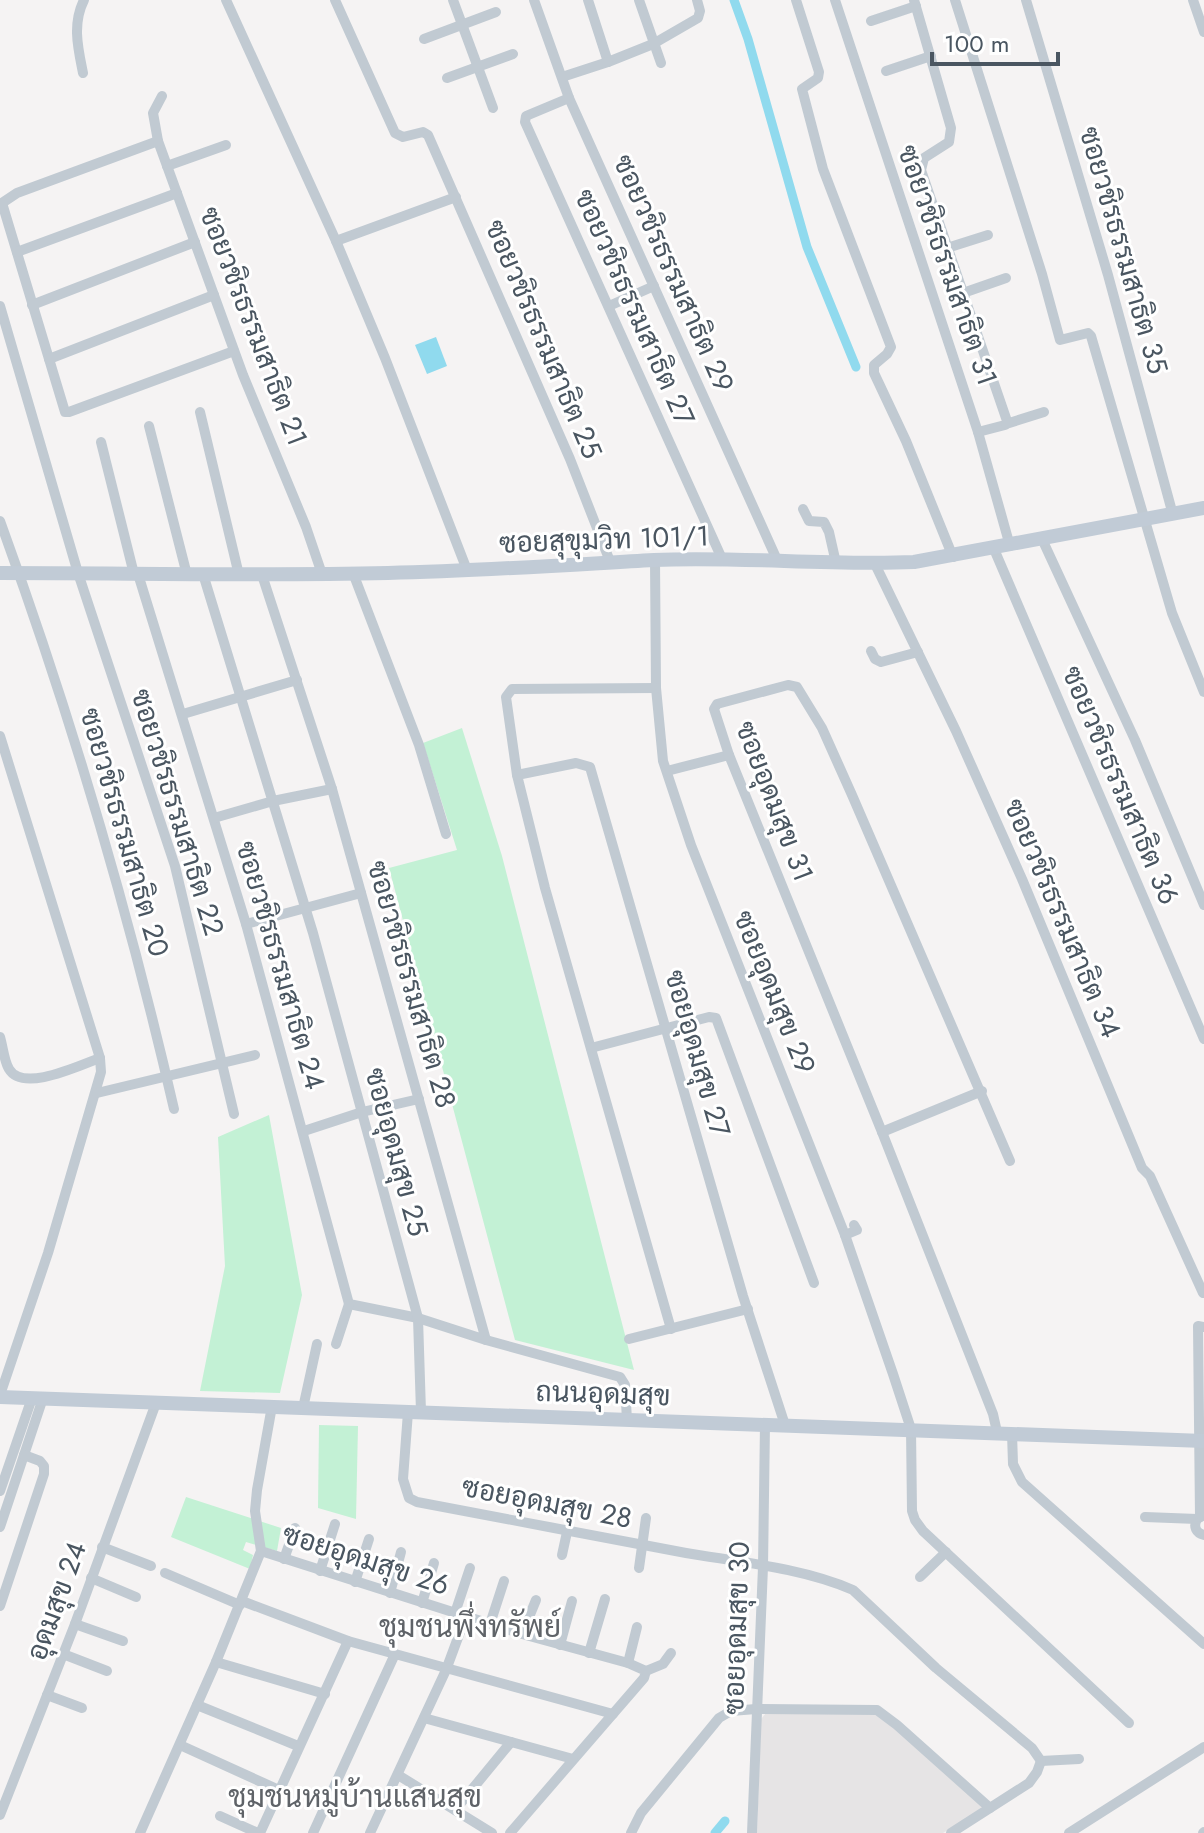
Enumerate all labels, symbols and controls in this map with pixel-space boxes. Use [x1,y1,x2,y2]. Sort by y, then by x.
scale bar [932,16,1058,66]
text: 100 m [944,26,1010,61]
street label: ซอยวชิรธรรมสาธิต 35 [1069,122,1178,379]
street label: ซอยวชิรธรรมสาธิต 31 [887,139,1008,391]
street label: ซอยวชิรธรรมสาธิต 29 [603,148,744,399]
street label: ซอยวชิรธรรมสาธิต 27 [564,182,705,432]
street label: ซอยวชิรธรรมสาธิต 21 [189,201,318,452]
street label: ซอยวชิรธรรมสาธิต 25 [475,213,612,465]
street label: ซอยสุขุมวิท 101/1 [498,515,710,564]
street label: ซอยวชิรธรรมสาธิต 36 [1052,659,1189,911]
street label: ซอยวชิรธรรมสาธิต 22 [120,684,235,941]
street label: ซอยวชิรธรรมสาธิต 20 [69,703,180,961]
street label: ซอยอุดมสุข 31 [725,715,824,887]
street label: ซอยวชิรธรรมสาธิต 34 [994,792,1131,1044]
street label: ซอยวชิรธรรมสาธิต 24 [225,836,336,1094]
street label: ซอยวชิรธรรมสาธิต 28 [357,856,466,1113]
street label: ซอยอุดมสุข 29 [723,904,826,1080]
street label: ซอยอุดมสุข 27 [654,965,741,1142]
street label: ซอยอุดมสุข 25 [354,1063,439,1241]
street label: ถนนอุดมสุข [535,1371,671,1416]
street label: ซอยอุดมสุข 28 [458,1466,635,1539]
street label: ซอยอุดมสุข 26 [277,1513,455,1606]
street label: อุดมสุข 24 [16,1536,97,1666]
street label: ซอยอุดมสุข 30 [713,1541,760,1715]
district label: ชุมชนพึ่งทรัพย์ [379,1601,561,1648]
district label: ชุมชนหมู่บ้านแสนสุข [228,1775,482,1818]

